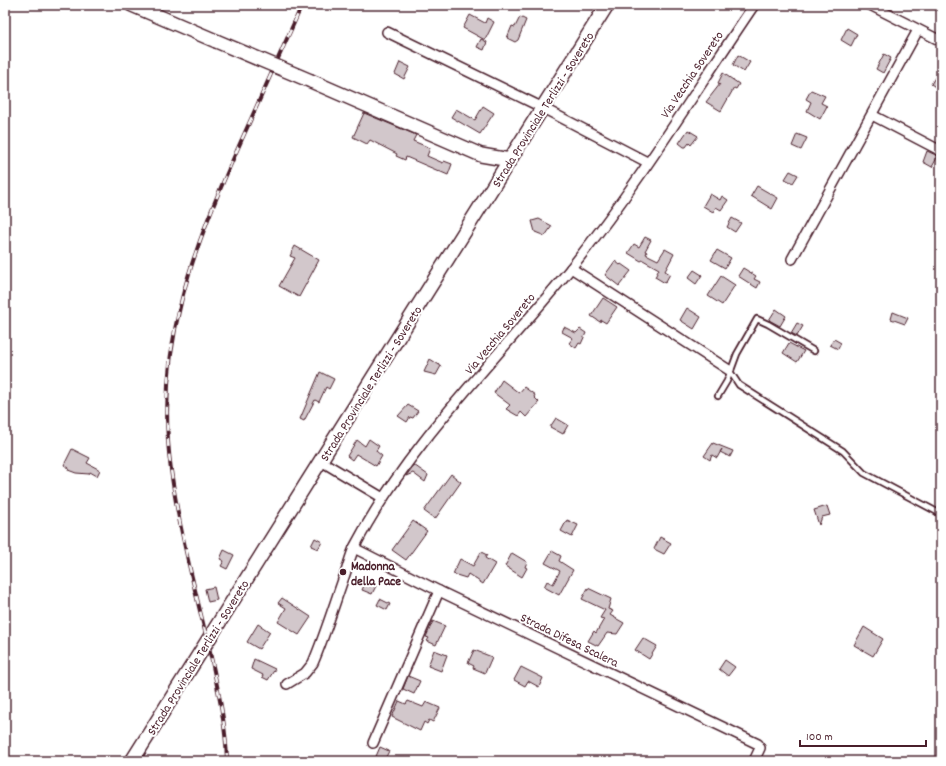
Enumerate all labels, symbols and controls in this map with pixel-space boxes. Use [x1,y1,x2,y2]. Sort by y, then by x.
street label: Via Vecchia Sovereto [657,28,729,123]
street label: Strada Provinciale Terlizzi - Sovereto [488,29,600,192]
street label: Via Vecchia Sovereto [461,290,541,380]
street label: Strada Provinciale Terlizzi - Sovereto [316,303,428,466]
place label: Madonna della Pace [351,558,401,592]
marker: Madonna della Pace [338,567,348,577]
street label: Strada Provinciale Terlizzi - Sovereto [143,577,255,740]
street label: Strada Difesa Scalera [516,609,622,674]
scale bar [800,722,926,748]
text: 100 m [806,729,833,746]

